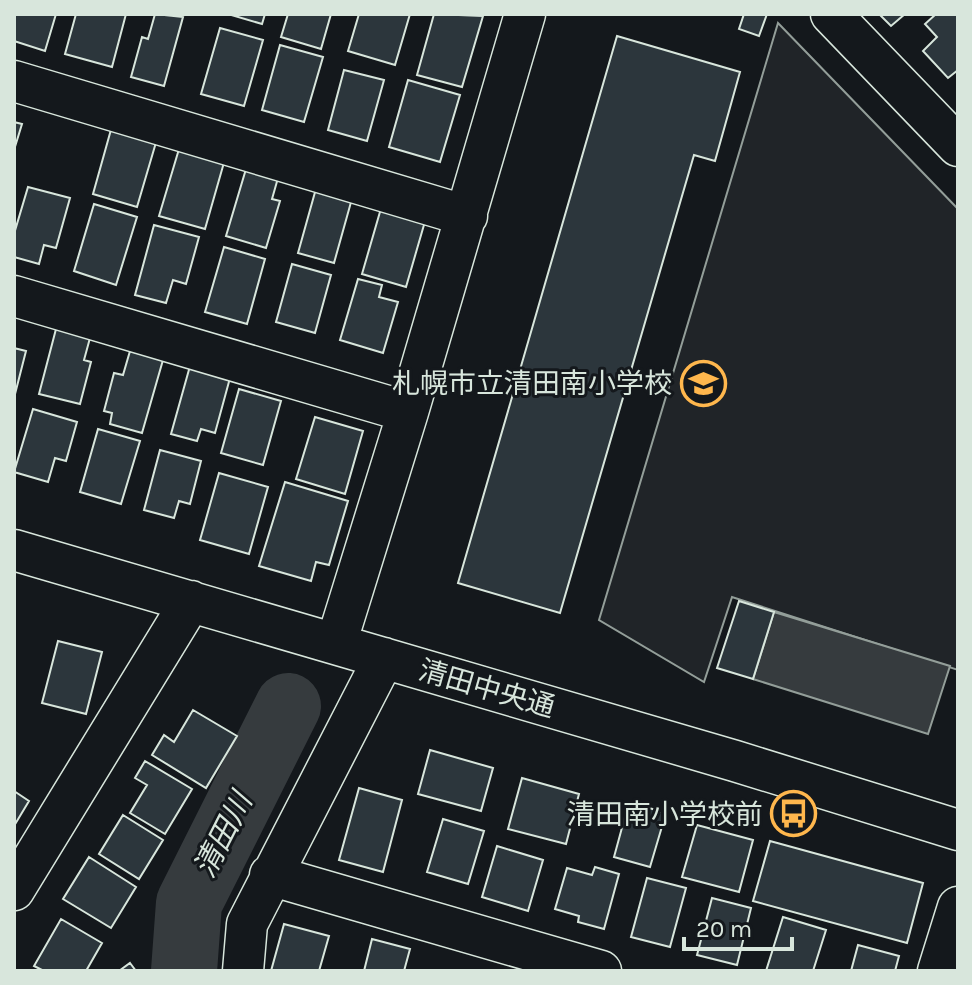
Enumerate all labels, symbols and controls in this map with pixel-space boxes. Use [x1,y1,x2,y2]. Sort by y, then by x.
school or university icon: 札幌市立清田南小学校 [679,359,727,407]
place label: 札幌市立清田南小学校 [392,367,672,400]
street label: 清田中央通 [415,653,559,724]
water label: 清田川 [187,784,261,883]
bus stop icon: 清田南小学校前 [770,790,818,838]
place label: 清田南小学校前 [567,798,763,831]
scale bar [684,901,792,951]
text: 20 m [696,915,752,943]

